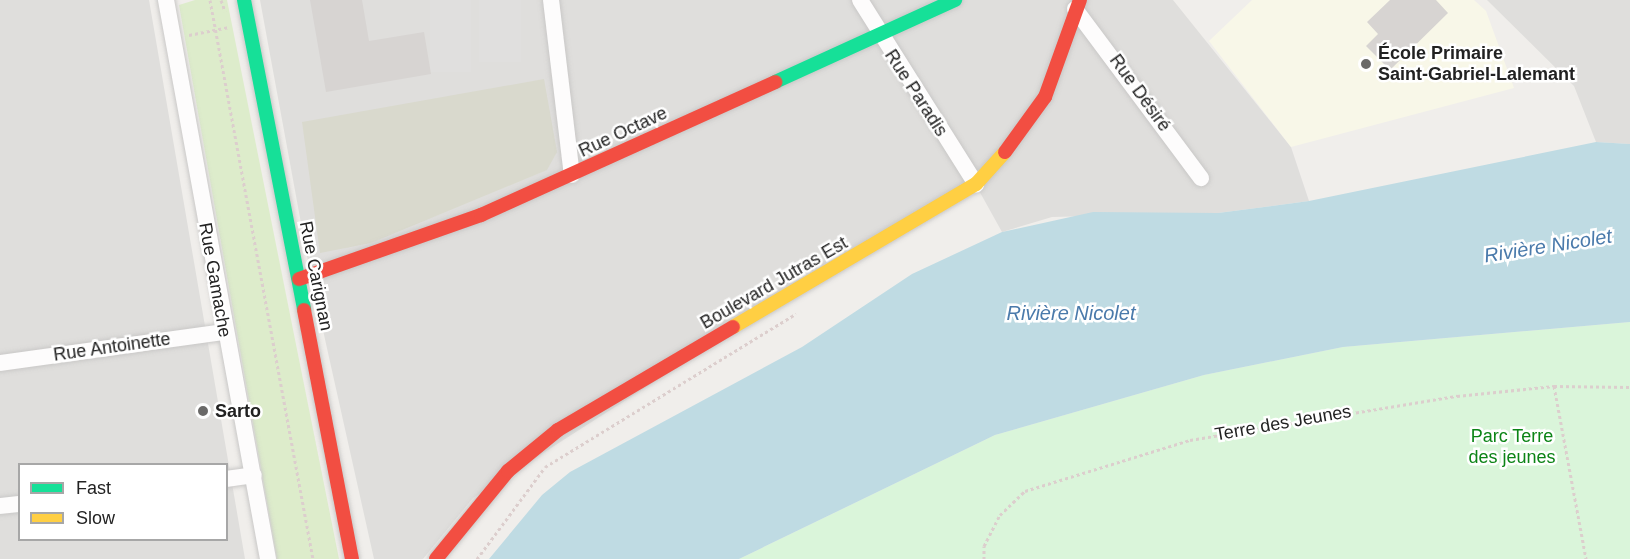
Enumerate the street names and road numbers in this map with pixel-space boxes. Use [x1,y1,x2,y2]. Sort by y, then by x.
street label: Rue Paradis [880,46,952,140]
street label: Rue Désiré [1105,50,1175,136]
street label: Rue Octave [575,102,671,162]
street label: Rue Carignan [295,219,337,333]
street label: Rue Gamache [194,221,236,339]
street label: Boulevard Jutras Est [697,232,851,334]
street label: Rue Antoinette [52,328,172,366]
street label: Terre des Jeunes [1213,400,1353,446]

